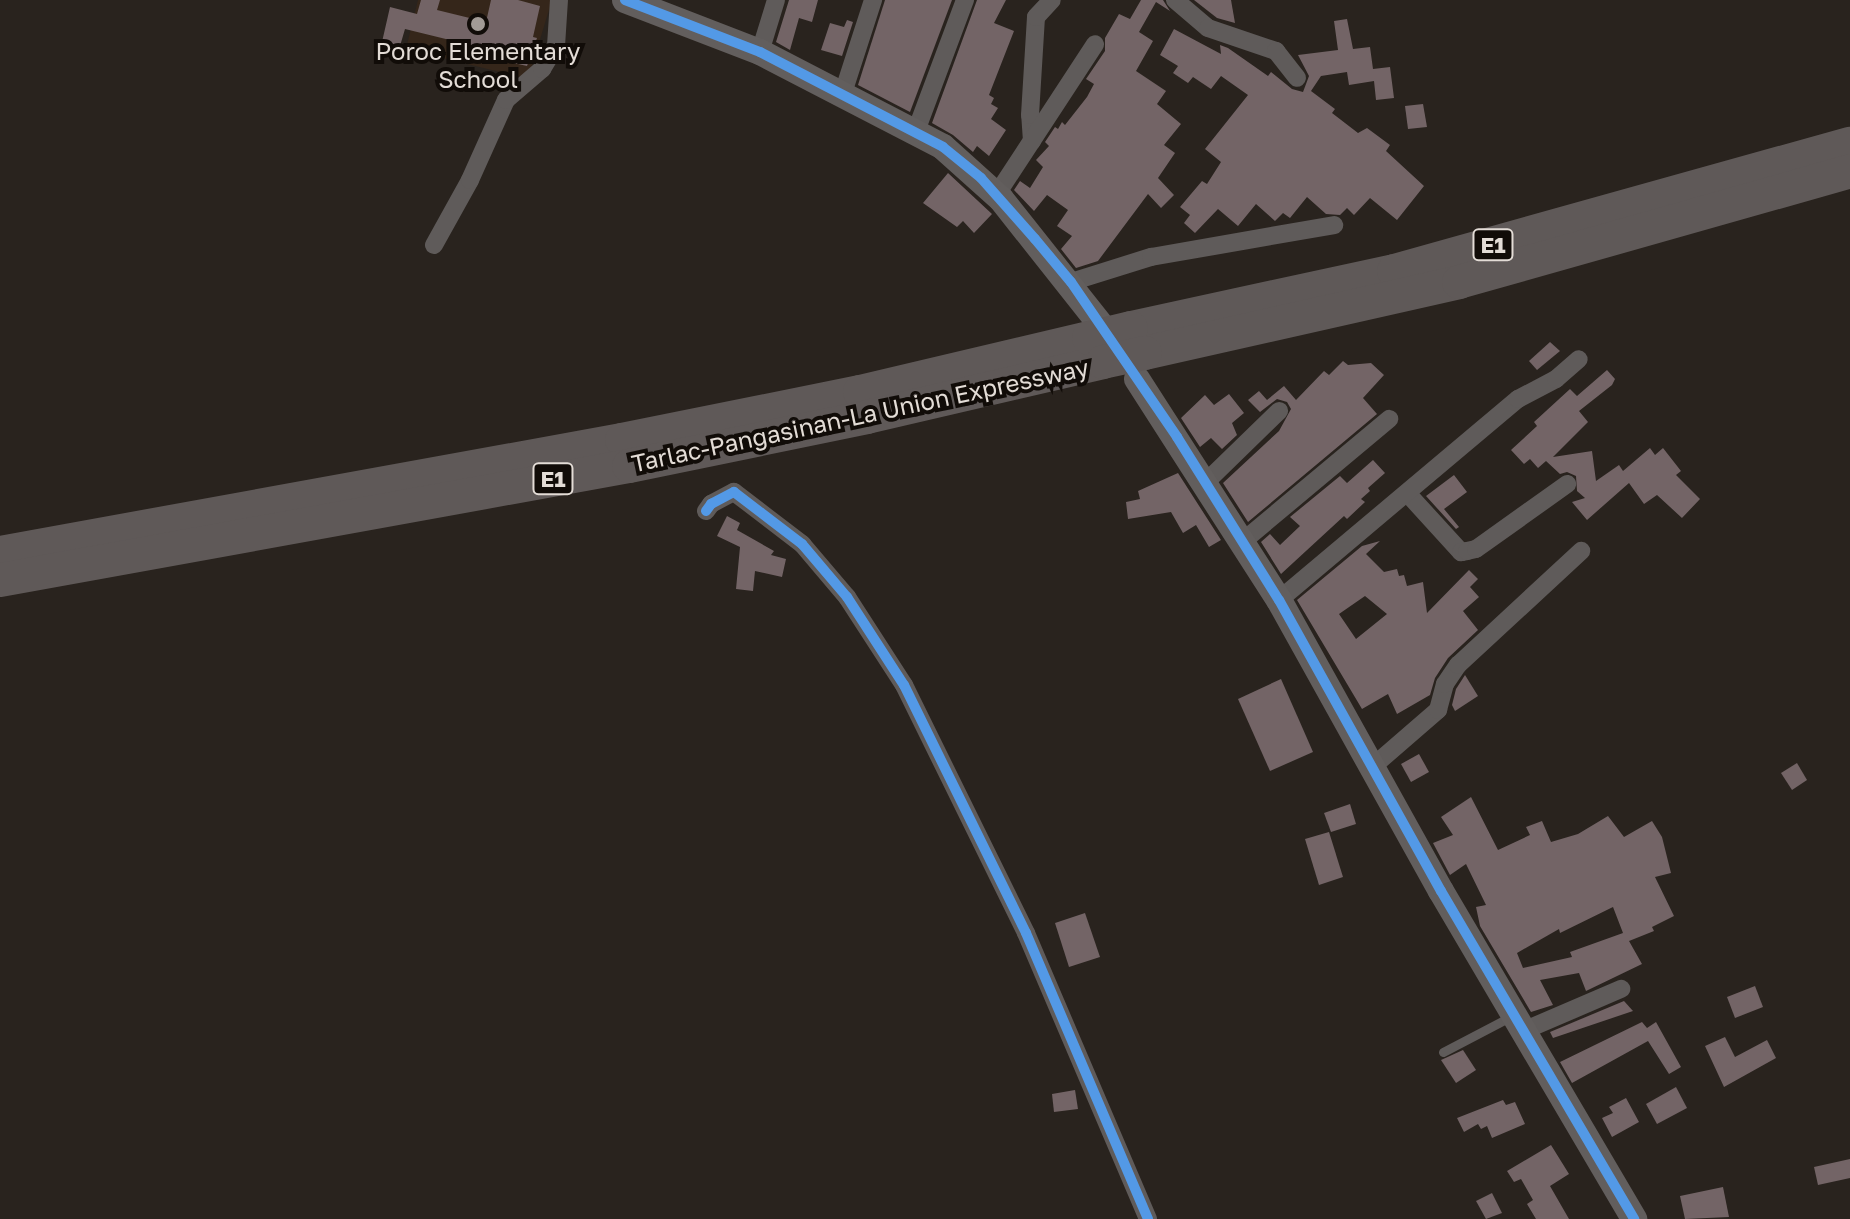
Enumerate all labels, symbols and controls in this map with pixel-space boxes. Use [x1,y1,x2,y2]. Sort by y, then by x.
marker: Poroc Elementary School [469,15,487,33]
place label: Poroc Elementary School [376,37,580,93]
road number: E1 [1471,227,1515,263]
street label: Tarlac-Pangasinan-La Union Expressway [629,352,1091,478]
road number: E1 [531,461,575,497]

